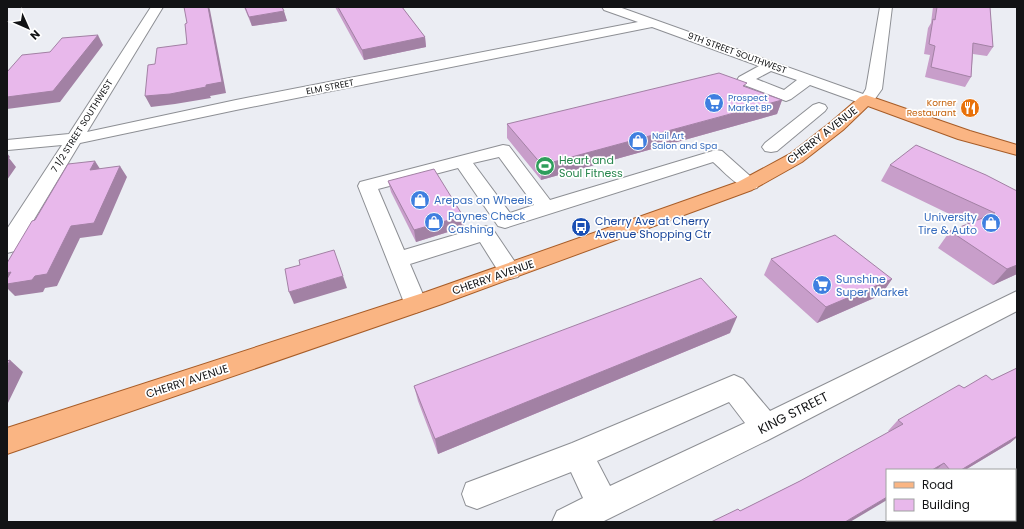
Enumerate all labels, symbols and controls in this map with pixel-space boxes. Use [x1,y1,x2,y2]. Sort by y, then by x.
north arrow [8,8,48,48]
text: N [26,26,44,44]
street label: 9TH STREET SOUTHWEST [686,30,788,77]
street label: ELM STREET [305,76,355,98]
street label: 7 1/2 STREET SOUTHWEST [48,77,116,175]
supermarket icon: Prospect Market BP [703,92,725,114]
place label: Prospect Market BP [728,92,772,114]
place label: Korner Restaurant [907,97,957,119]
restaurant icon: Korner Restaurant [959,97,981,119]
street label: CHERRY AVENUE [783,102,861,168]
shop icon: Nail Art Salon and Spa [627,130,649,152]
place label: Nail Art Salon and Spa [652,130,717,152]
place label: Heart and Soul Fitness [559,152,623,181]
sports icon: Heart and Soul Fitness [534,155,556,177]
shop icon: Arepas on Wheels [409,189,431,211]
place label: Arepas on Wheels [434,192,533,208]
place label: Paynes Check Cashing [448,208,526,237]
place label: University Tire & Auto [918,209,978,238]
shop icon: Paynes Check Cashing [423,211,445,233]
shop icon: University Tire & Auto [980,212,1002,234]
place label: Cherry Ave at Cherry Avenue Shopping Ctr [595,213,711,242]
bus stop icon: Cherry Ave at Cherry Avenue Shopping Ctr [570,216,592,238]
street label: CHERRY AVENUE [450,255,536,299]
place label: Sunshine Super Market [836,271,908,300]
supermarket icon: Sunshine Super Market [811,274,833,296]
street label: CHERRY AVENUE [144,360,230,402]
street label: KING STREET [755,387,831,439]
legend [886,469,1016,521]
text: Road [922,476,953,493]
text: Building [922,496,970,513]

